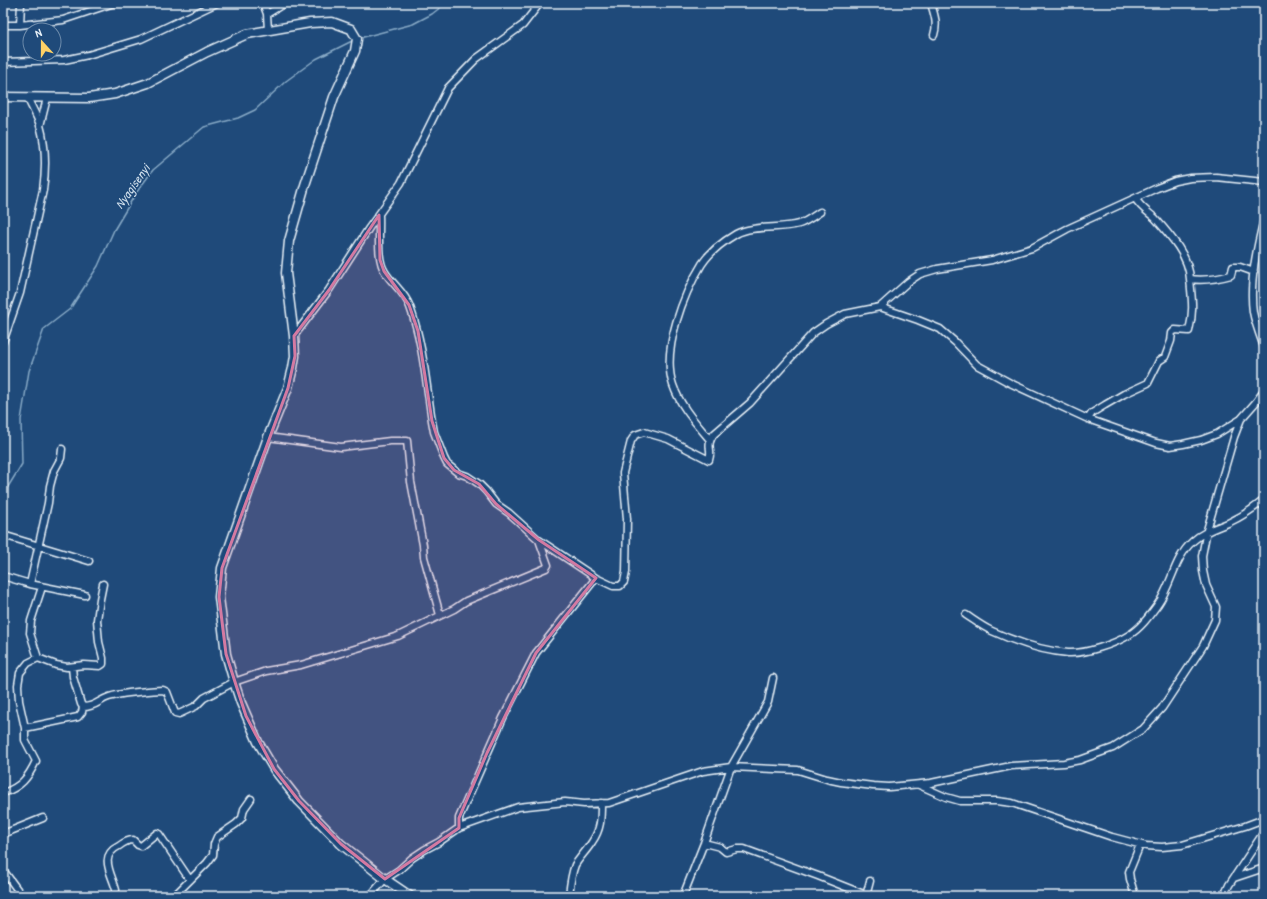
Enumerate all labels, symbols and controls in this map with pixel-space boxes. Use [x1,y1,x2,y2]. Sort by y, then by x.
north arrow [22,22,62,62]
text: N [33,25,44,40]
water label: Nyagisenyi [110,159,155,212]

